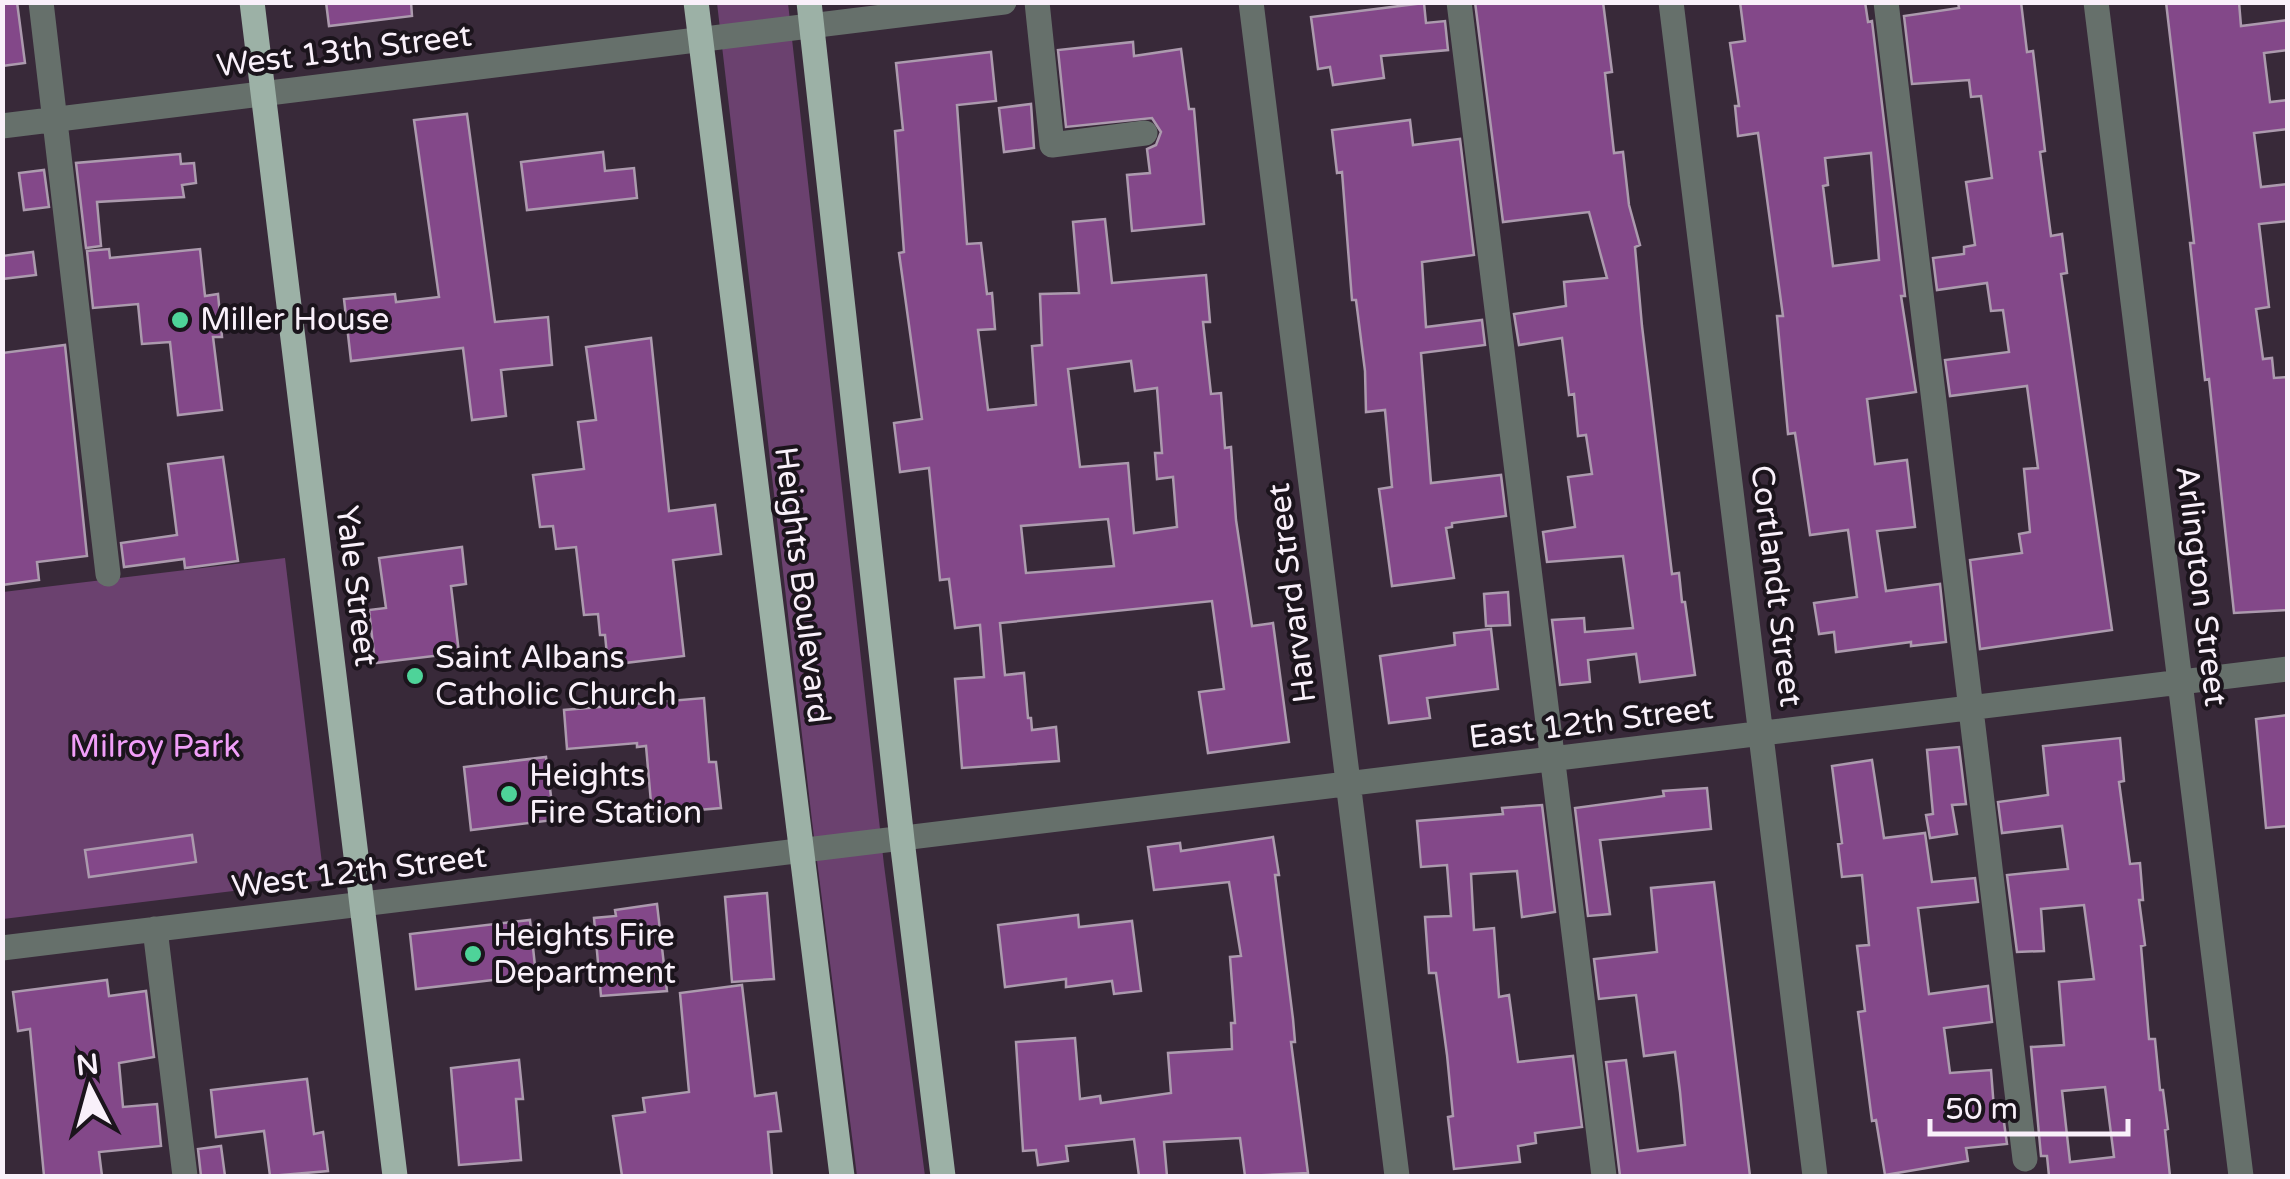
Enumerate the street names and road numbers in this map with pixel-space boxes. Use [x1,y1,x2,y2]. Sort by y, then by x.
street label: West 13th Street [214,17,474,85]
street label: Heights Boulevard [766,444,838,726]
street label: Cortlandt Street [1742,463,1810,709]
street label: Arlington Street [2167,463,2235,709]
street label: Harvard Street [1260,481,1324,705]
street label: Yale Street [327,503,385,669]
street label: East 12th Street [1467,689,1715,757]
street label: West 12th Street [229,838,489,906]

